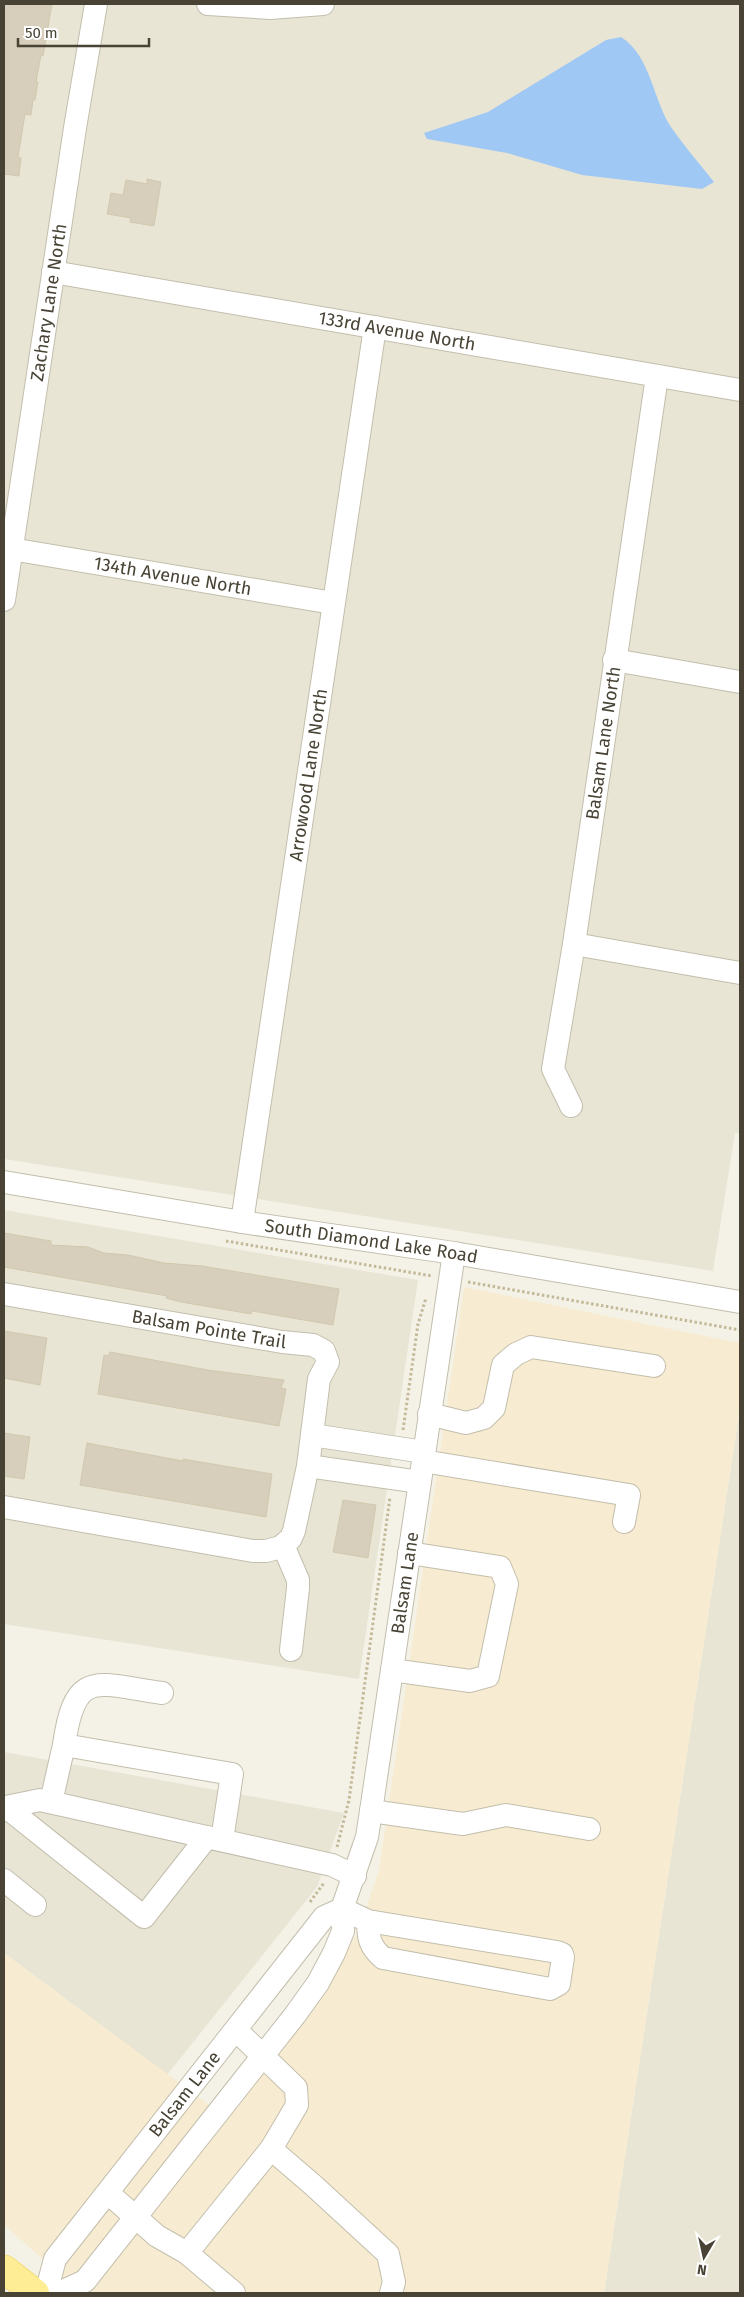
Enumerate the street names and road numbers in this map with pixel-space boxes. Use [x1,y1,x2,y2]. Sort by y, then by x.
street label: Zachary Lane North [26,222,71,383]
street label: 133rd Avenue North [317,307,477,355]
street label: 134th Avenue North [92,552,253,600]
street label: Balsam Lane North [581,665,625,821]
street label: Arrowood Lane North [285,687,332,863]
street label: South Diamond Lake Road [263,1214,479,1268]
street label: Balsam Pointe Trail [130,1305,287,1353]
street label: Balsam Lane [386,1530,423,1635]
street label: Balsam Lane [144,2047,225,2141]

